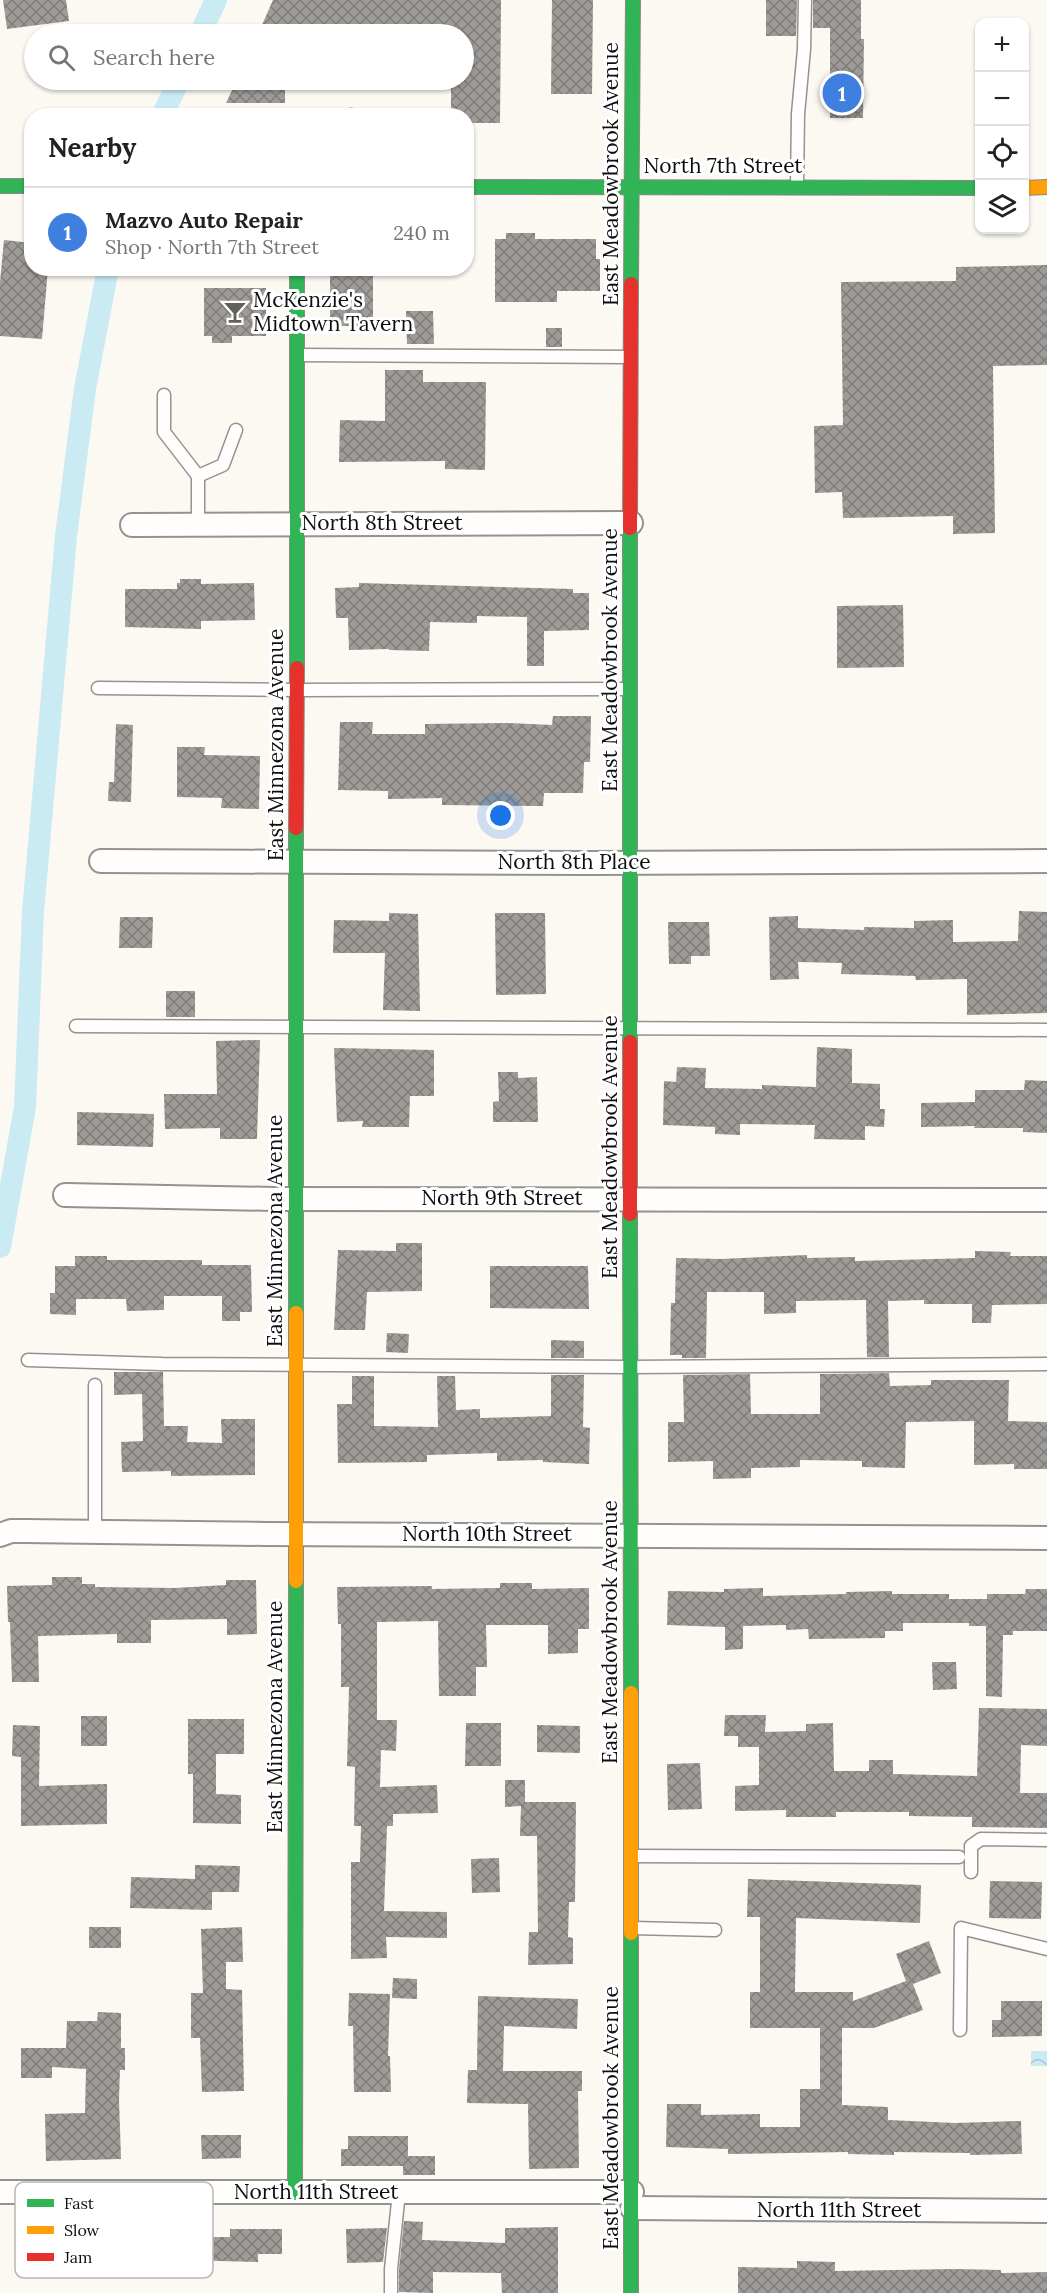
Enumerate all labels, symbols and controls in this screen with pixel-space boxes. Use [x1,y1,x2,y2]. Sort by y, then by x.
map controls [975,18,1029,234]
button: + [975,18,1029,72]
search box [24,24,474,90]
icon: search [45,41,78,74]
street label: East Meadowbrook Avenue [597,42,624,306]
text: Search here [93,43,215,71]
pin: 1 [822,70,862,116]
button: − [975,72,1029,126]
button: locate [975,126,1029,180]
text: Nearby [48,131,136,164]
street label: North 7th Street [644,152,803,179]
button: layers [975,180,1029,234]
text: Mazvo Auto Repair [105,206,303,234]
text: 1 [63,220,72,245]
text: 240 m [393,220,450,245]
text: Shop · North 7th Street [105,234,319,259]
place label: McKenzie's Midtown Tavern [253,286,413,337]
bar icon: McKenzie's Midtown Tavern [222,299,248,325]
street label: North 8th Street [301,509,463,536]
street label: East Meadowbrook Avenue [596,528,623,792]
street label: East Minnezona Avenue [262,629,289,861]
your location [486,801,515,830]
street label: North 8th Place [497,848,651,875]
street label: East Meadowbrook Avenue [596,1015,623,1279]
street label: East Minnezona Avenue [261,1115,288,1347]
street label: North 9th Street [421,1184,584,1211]
street label: East Meadowbrook Avenue [596,1500,623,1764]
street label: North 10th Street [402,1520,573,1547]
street label: East Minnezona Avenue [261,1601,288,1833]
street label: East Meadowbrook Avenue [597,1986,624,2250]
street label: North 11th Street [234,2178,399,2205]
legend [15,2182,213,2278]
text: Fast [64,2193,95,2213]
street label: North 11th Street [757,2196,922,2223]
text: Slow [64,2220,100,2240]
text: Jam [63,2247,92,2267]

